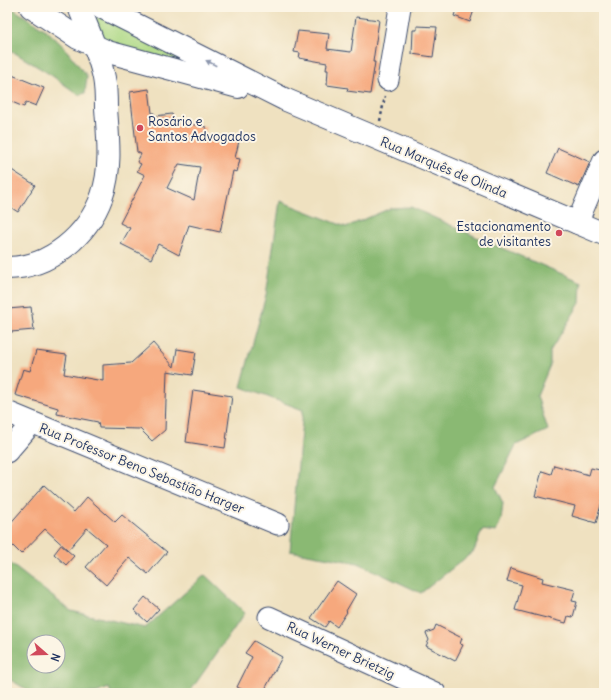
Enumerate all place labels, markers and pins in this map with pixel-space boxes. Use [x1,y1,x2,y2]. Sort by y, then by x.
place label: Rosário e Santos Advogados [148,113,256,145]
marker: Rosário e Santos Advogados [135,123,145,133]
place label: Estacionamento de visitantes [456,218,551,250]
marker: Estacionamento de visitantes [554,228,564,238]

